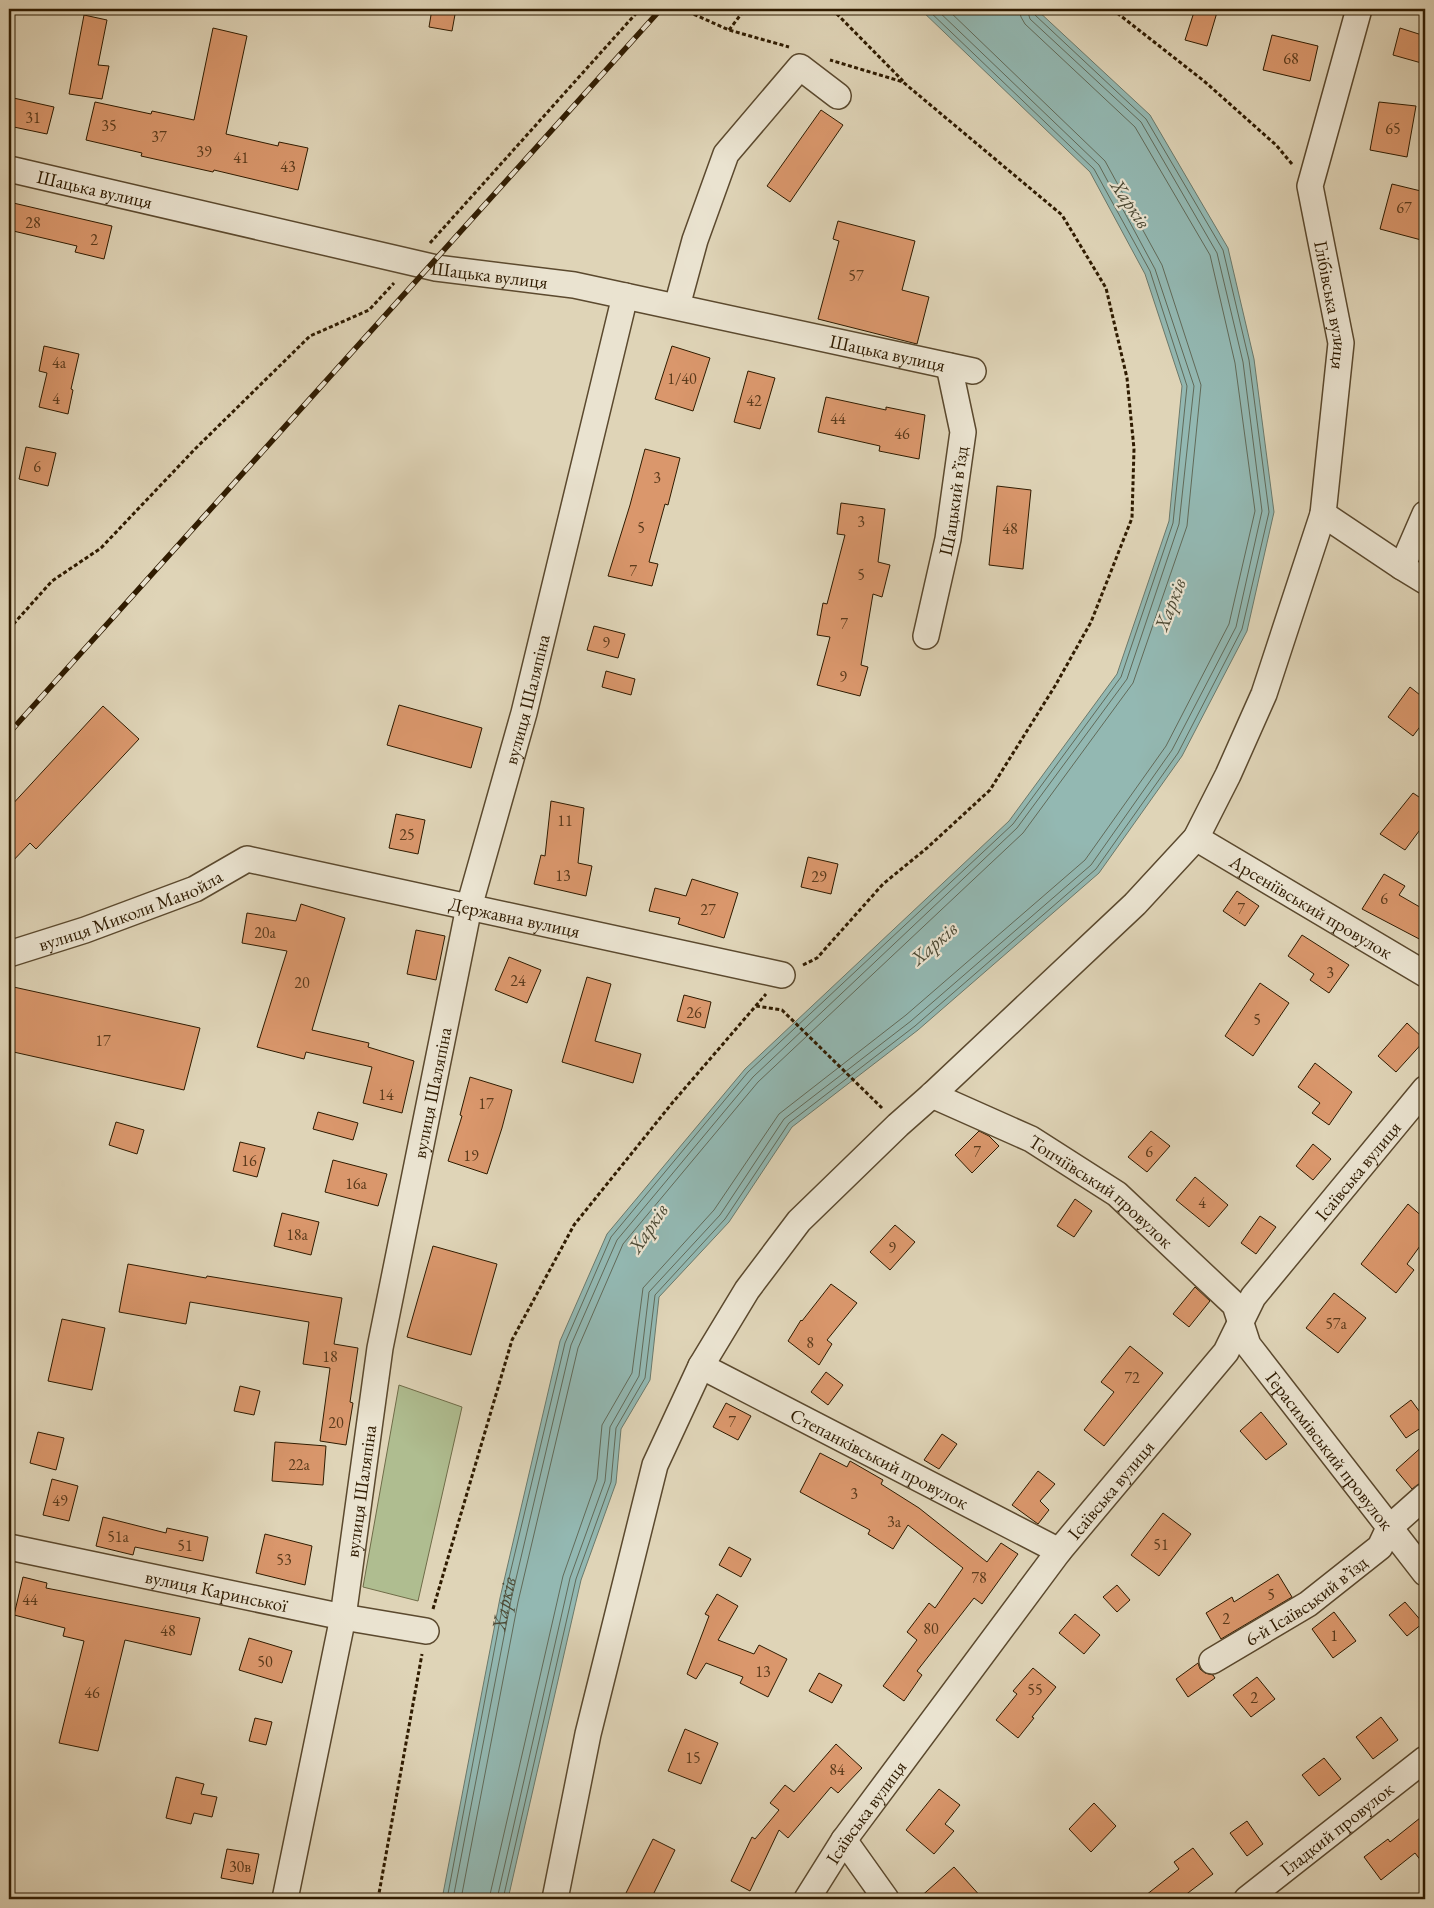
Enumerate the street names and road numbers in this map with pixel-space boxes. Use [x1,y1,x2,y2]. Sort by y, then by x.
street label: Шацька вулиця [34,164,155,215]
street label: Глібівська вулиця [1308,239,1353,371]
street label: Шацька вулиця [429,255,550,295]
street label: Шацька вулиця [827,328,948,378]
street label: Шацький в’їзд [933,444,974,558]
street label: вулиця Шаляпіна [498,631,556,767]
street label: Арсеніївський провулок [1224,848,1397,965]
street label: вулиця Миколи Манойла [35,864,227,957]
street label: Державна вулиця [447,891,583,944]
street label: вулиця Шаляпіна [407,1024,458,1161]
street label: Ісаївська вулиця [1309,1115,1407,1226]
street label: Топчіївський провулок [1024,1129,1179,1254]
street label: Герасимівський провулок [1260,1366,1399,1535]
street label: Степанківський провулок [786,1402,973,1515]
street label: вулиця Шаляпіна [339,1423,382,1559]
street label: Ісаївська вулиця [1062,1435,1160,1545]
street label: 6-й Ісаївський в’їзд [1241,1550,1373,1652]
street label: вулиця Каринської [143,1564,290,1618]
street label: Ісаївська вулиця [820,1755,912,1869]
street label: Гладкий провулок [1275,1777,1399,1881]

